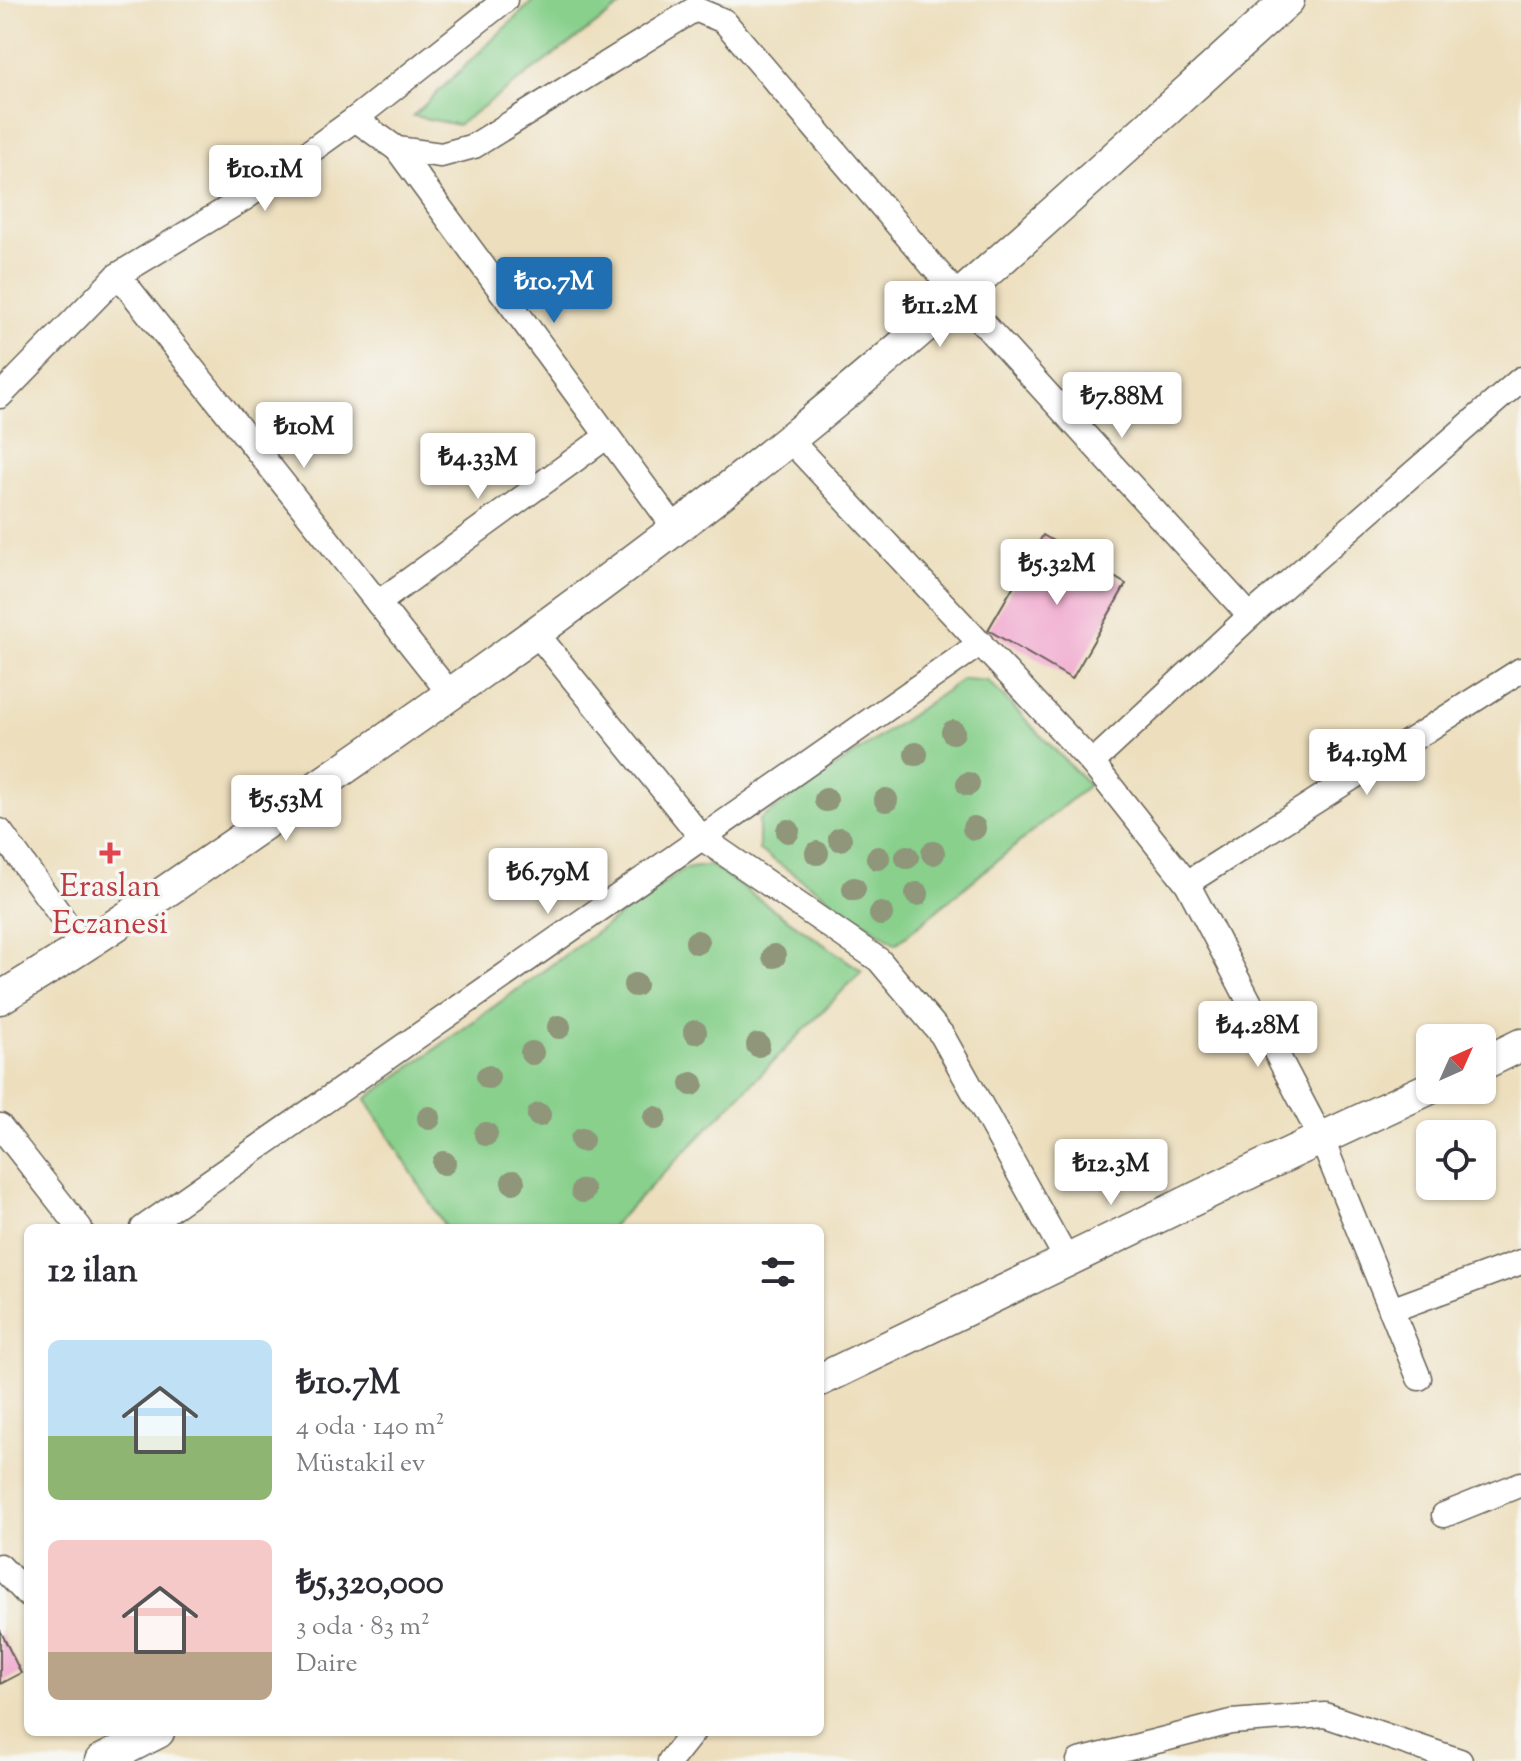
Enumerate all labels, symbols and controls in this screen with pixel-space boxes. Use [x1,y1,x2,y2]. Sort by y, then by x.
pin: ₺10.1M [200,145,330,213]
text: ₺10.1M [227,152,303,189]
pin: ₺10.7M [489,257,619,325]
text: ₺10.7M [514,264,594,301]
pin: ₺11.2M [875,281,1005,349]
text: ₺11.2M [902,288,978,325]
pin: ₺7.88M [1057,372,1187,440]
text: ₺7.88M [1081,379,1163,416]
pin: ₺10M [257,402,351,470]
text: ₺10M [274,409,334,446]
pin: ₺4.33M [413,433,543,501]
text: ₺4.33M [438,440,518,477]
pin: ₺5.32M [992,539,1122,607]
text: ₺5.32M [1019,546,1095,583]
pin: ₺4.19M [1302,729,1432,797]
text: ₺4.19M [1327,736,1407,773]
pin: ₺5.53M [221,775,351,843]
text: ₺5.53M [249,782,323,819]
marker: Eraslan Eczanesi [101,844,119,862]
pin: ₺6.79M [483,848,613,916]
text: ₺6.79M [507,855,589,892]
place label: Eraslan Eczanesi [52,865,168,948]
pin: ₺4.28M [1193,1001,1323,1069]
text: ₺4.28M [1216,1008,1300,1045]
north arrow [1416,1024,1496,1104]
map controls [1416,1024,1496,1200]
button: locate [1416,1120,1496,1200]
pin: ₺12.3M [1046,1139,1176,1207]
text: ₺12.3M [1073,1146,1149,1183]
text: 12 ilan [48,1248,138,1297]
icon: filters [756,1250,800,1294]
text: ₺10.7M [296,1360,400,1409]
icon: home [112,1372,208,1468]
text: 4 oda · 140 m² [296,1409,444,1446]
text: Müstakil ev [296,1446,425,1483]
text: ₺5,320,000 [296,1560,444,1609]
icon: home [112,1572,208,1668]
text: 3 oda · 83 m² [296,1609,430,1646]
text: Daire [296,1646,358,1683]

